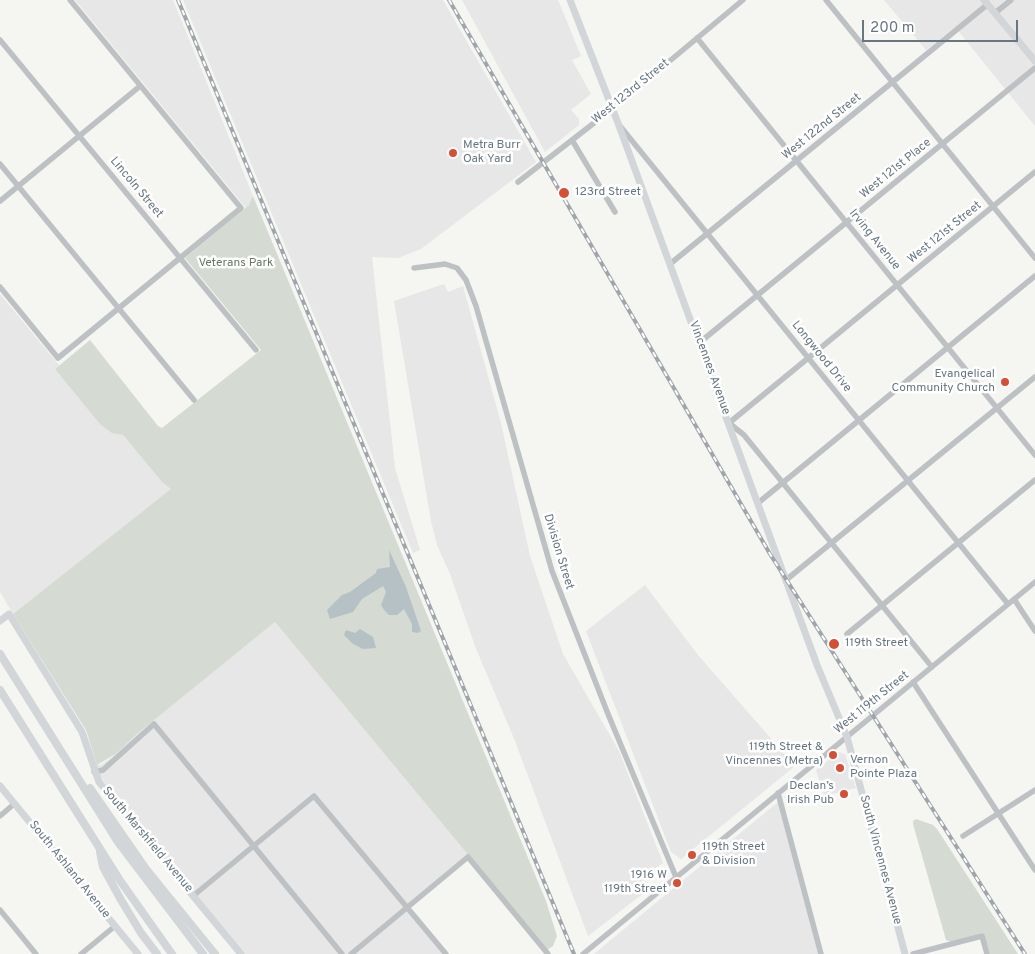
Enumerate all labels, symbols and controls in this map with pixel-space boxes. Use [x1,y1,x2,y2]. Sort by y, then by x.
scale bar [865,10,1021,42]
text: 200 m [870,19,915,38]
street label: West 123rd Street [590,56,672,128]
street label: West 122nd Street [779,91,865,163]
street label: West 121st Place [857,136,935,202]
place label: Metra Burr Oak Yard [463,139,521,167]
marker: Metra Burr Oak Yard [447,147,459,159]
street label: Lincoln Street [106,155,166,221]
marker: 123rd Street [557,186,571,200]
place label: 123rd Street [575,186,641,200]
street label: West 121st Street [905,199,985,267]
street label: Irving Avenue [845,207,903,273]
park label: Veterans Park [199,257,273,271]
street label: Vincennes Avenue [685,319,733,417]
street label: Longwood Drive [788,319,854,395]
place label: Evangelical Community Church [891,368,995,396]
marker: Evangelical Community Church [999,376,1011,388]
street label: Division Street [540,512,576,592]
marker: 119th Street [827,637,841,651]
place label: 119th Street [845,637,908,651]
street label: West 119th Street [832,668,912,738]
place label: 119th Street & Vincennes (Metra) [725,741,823,769]
marker: 119th Street & Vincennes (Metra) [827,749,839,761]
place label: Vernon Pointe Plaza [850,754,917,782]
marker: Vernon Pointe Plaza [834,762,846,774]
place label: Declan’s Irish Pub [787,780,834,808]
street label: South Marshfield Avenue [99,784,195,896]
marker: Declan’s Irish Pub [838,788,850,800]
street label: South Vincennes Avenue [856,794,904,926]
street label: South Ashland Avenue [25,818,113,922]
place label: 119th Street & Division [702,841,765,869]
marker: 119th Street & Division [686,849,698,861]
place label: 1916 W 119th Street [604,869,667,897]
marker: 1916 W 119th Street [671,877,683,889]

